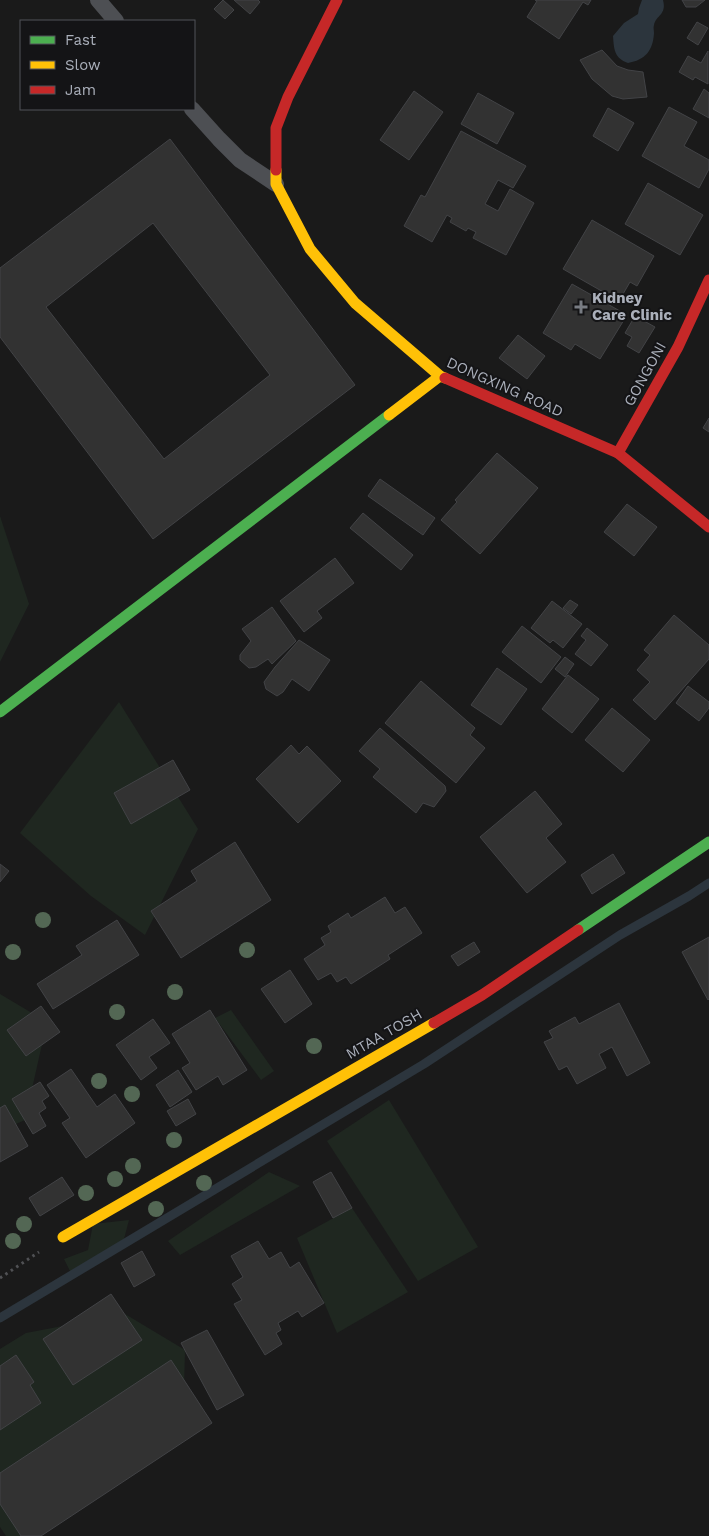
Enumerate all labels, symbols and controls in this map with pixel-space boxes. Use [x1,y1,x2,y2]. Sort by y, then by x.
legend [20,20,195,110]
text: Fast [65,31,97,49]
text: Slow [65,56,101,74]
text: Jam [65,81,96,99]
place label: Kidney Care Clinic [592,289,672,324]
marker: Kidney Care Clinic [574,300,588,314]
street label: GONGONI [620,339,670,409]
street label: DONGXING ROAD [444,353,566,421]
street label: MTAA TOSH [343,1005,425,1063]

